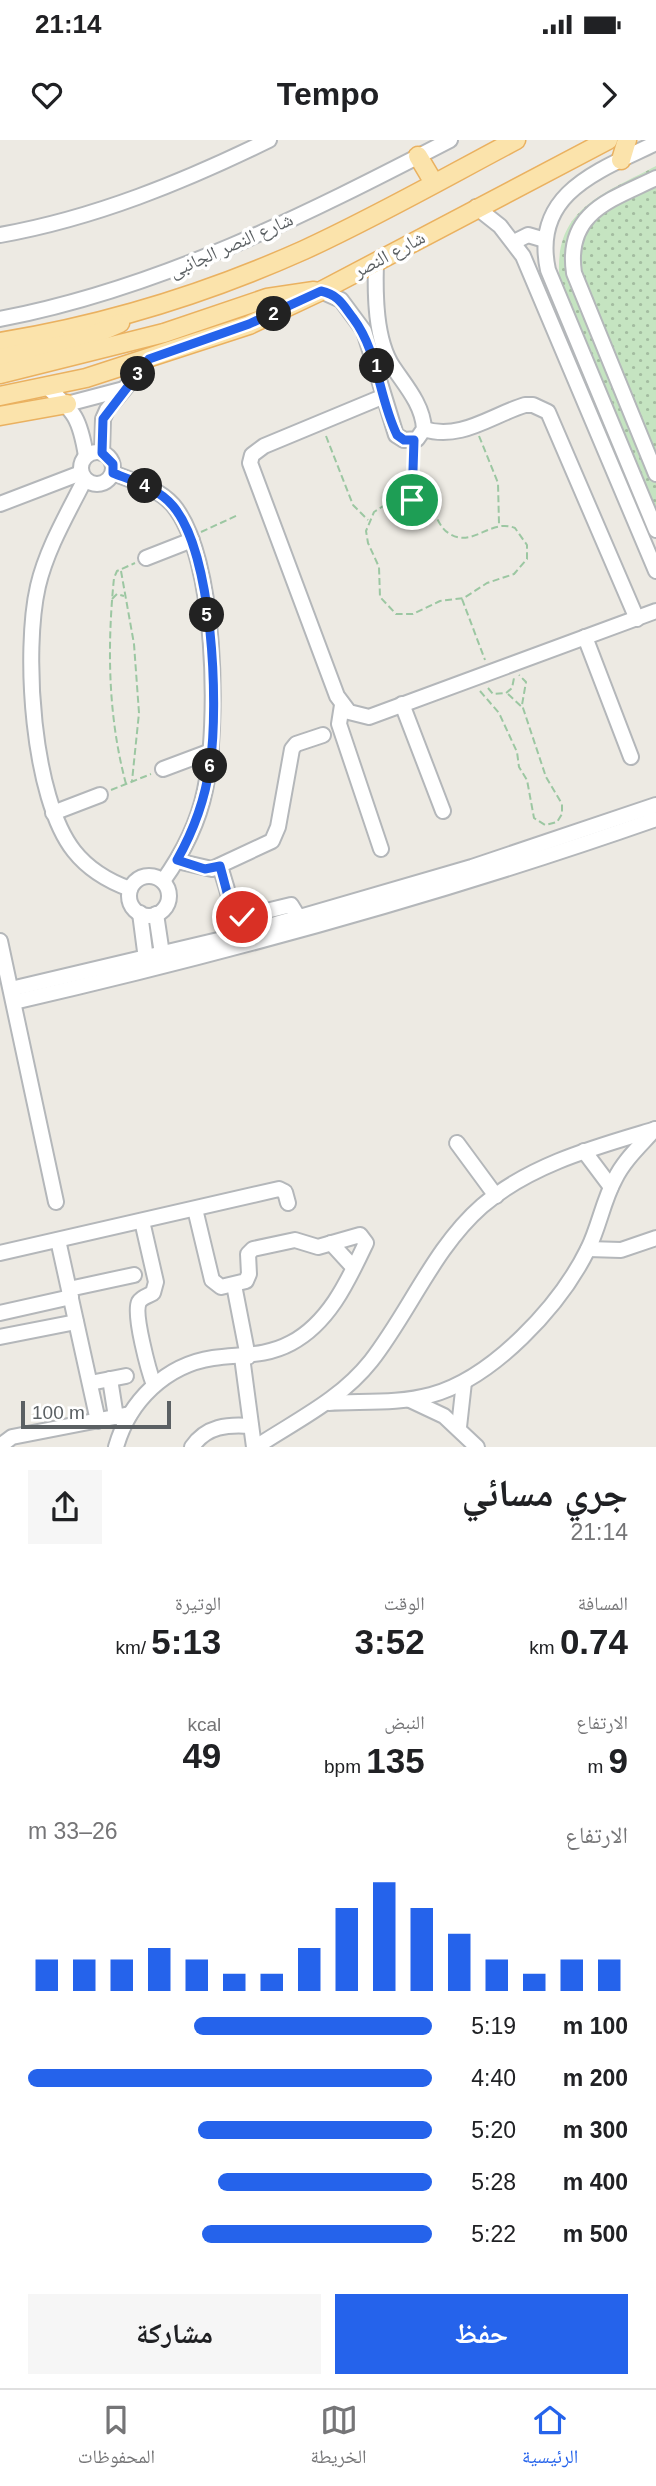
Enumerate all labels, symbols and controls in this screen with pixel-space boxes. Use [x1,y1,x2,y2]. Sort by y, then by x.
text: 21:14 [35,9,102,39]
icon: heart [28,76,66,114]
text: Tempo [277,76,379,112]
icon: forward [590,76,628,114]
street label: شارع النصر الجانبى [166,208,296,283]
street label: شارع النصر [349,226,429,283]
pin: 2 [256,296,292,332]
text: 2 [268,303,279,324]
pin: 1 [360,348,394,384]
text: 1 [371,355,382,376]
pin: 3 [120,356,156,392]
text: 3 [132,363,143,384]
pin: 4 [128,468,162,504]
pin [382,470,442,530]
text: 4 [139,475,150,496]
icon: arrive [393,481,431,519]
pin: 5 [190,598,224,632]
text: 5 [201,604,212,625]
pin: 6 [192,748,228,784]
text: 6 [204,755,215,776]
pin [212,887,272,947]
icon: check [223,898,261,936]
scale bar [21,1398,172,1429]
text: 100 m [32,1402,85,1423]
button: share [28,1470,102,1544]
text: جري مسائي [462,1472,628,1514]
text: 21:14 [570,1519,628,1545]
text: الوتيرة [175,1593,221,1614]
text: الوقت [384,1593,425,1614]
text: المسافة [578,1593,628,1614]
text: 5:13 [151,1622,221,1661]
text: 3:52 [355,1622,425,1661]
text: 0.74 [560,1622,628,1661]
text: /km [115,1637,151,1658]
text: km [529,1637,560,1658]
text: النبض [384,1712,425,1733]
text: الارتفاع [576,1712,628,1733]
text: kcal [188,1714,221,1735]
text: 49 [182,1736,221,1775]
text: 135 [366,1741,425,1780]
text: 9 [609,1741,628,1780]
text: bpm [324,1756,366,1777]
text: m [587,1756,609,1777]
text: 26–33 m [28,1818,118,1844]
text: الارتفاع [565,1822,628,1848]
text: 5:19 [471,2013,516,2039]
text: 100 m [563,2013,628,2039]
text: 4:40 [471,2065,516,2091]
text: 200 m [563,2065,628,2091]
text: 5:20 [471,2117,516,2143]
text: 300 m [563,2117,628,2143]
text: 5:28 [471,2169,516,2195]
text: 400 m [563,2169,628,2195]
text: 5:22 [471,2221,516,2247]
text: 500 m [563,2221,628,2247]
button: مشاركة [28,2294,321,2374]
button: حفظ [335,2294,628,2374]
tab: المحفوظات [78,2401,155,2475]
tab: الخريطة [311,2401,366,2475]
tab: الرئيسية [522,2401,578,2475]

